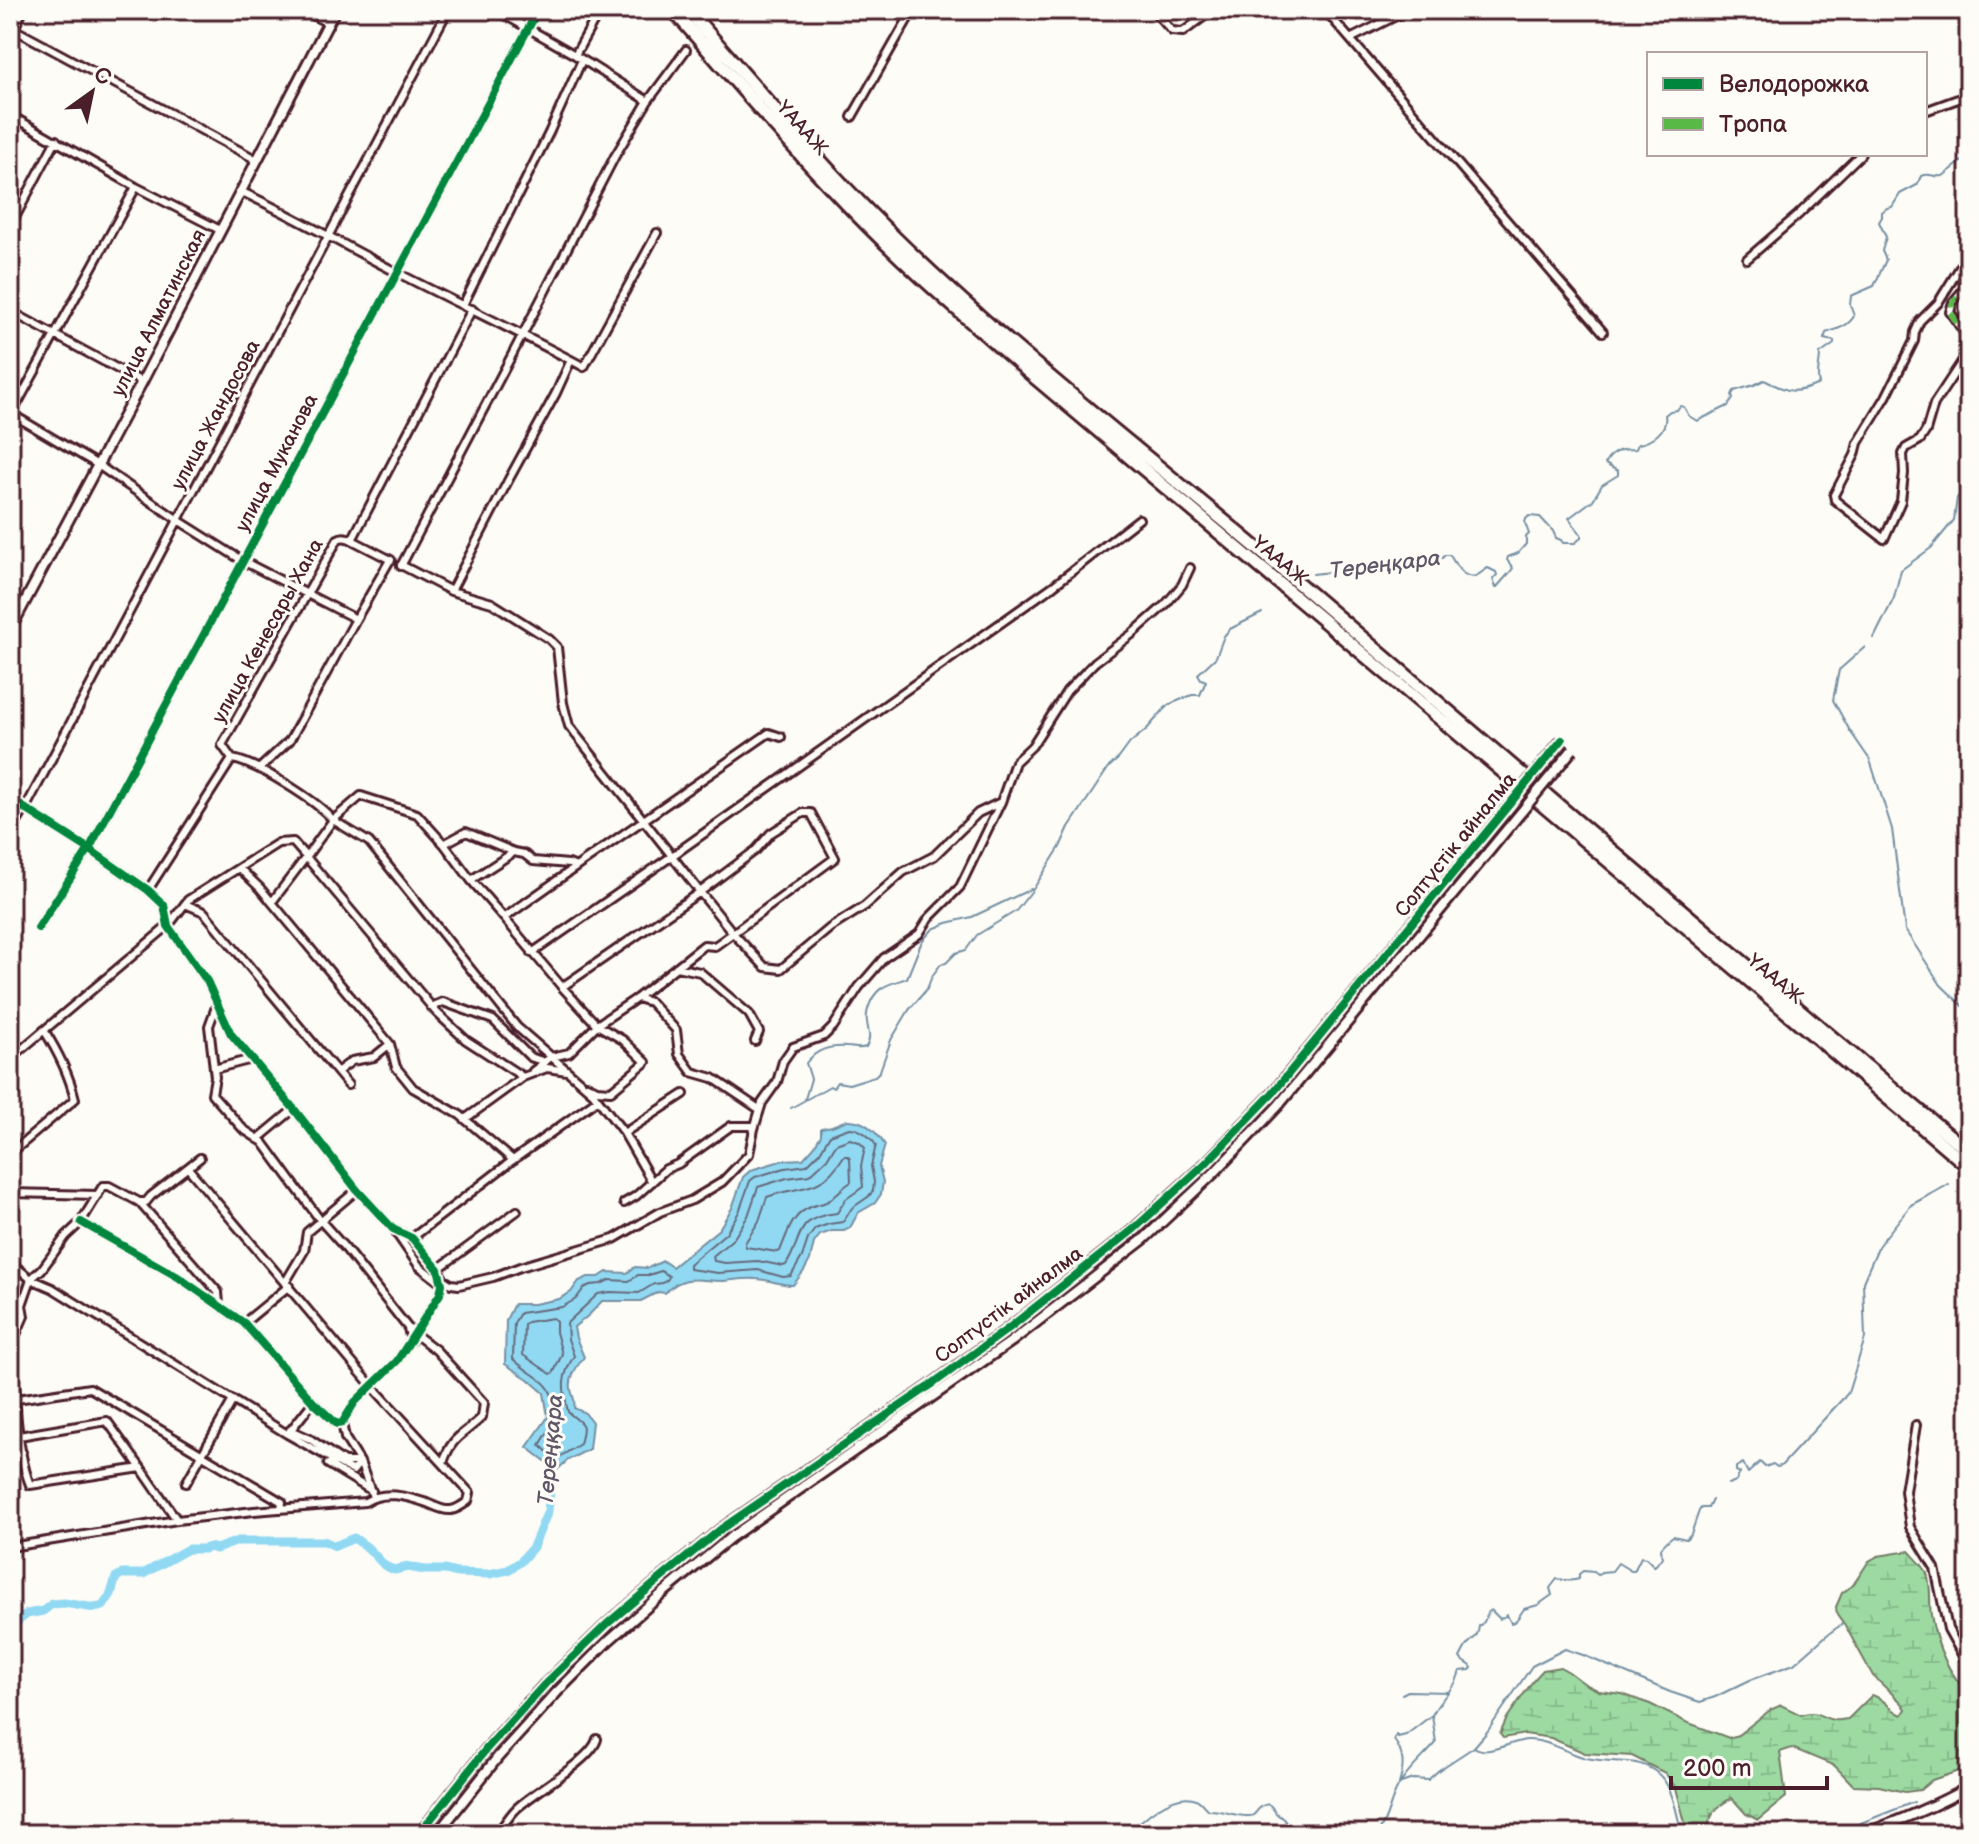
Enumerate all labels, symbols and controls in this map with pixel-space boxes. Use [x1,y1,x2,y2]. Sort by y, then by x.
north arrow [52,52,132,132]
legend [1647,52,1927,156]
text: С [88,61,116,92]
text: Велодорожка [1719,70,1869,99]
street label: ҮАААЖ [771,96,833,161]
text: Тропа [1719,110,1787,139]
street label: улица Алматинская [107,226,211,400]
street label: улица Жандосова [166,336,266,494]
street label: улица Муканова [231,390,324,536]
street label: ҮАААЖ [1247,531,1313,592]
street label: улица Кенесары Хана [207,535,329,727]
water label: Тереңқара [1328,545,1442,585]
street label: Солтүстік айналма [1390,768,1522,922]
street label: ҮАААЖ [1742,949,1808,1010]
street label: Солтүстік айналма [930,1241,1088,1368]
water label: Тереңқара [533,1393,569,1507]
scale bar [1671,1740,1827,1790]
text: 200 m [1683,1754,1752,1783]

